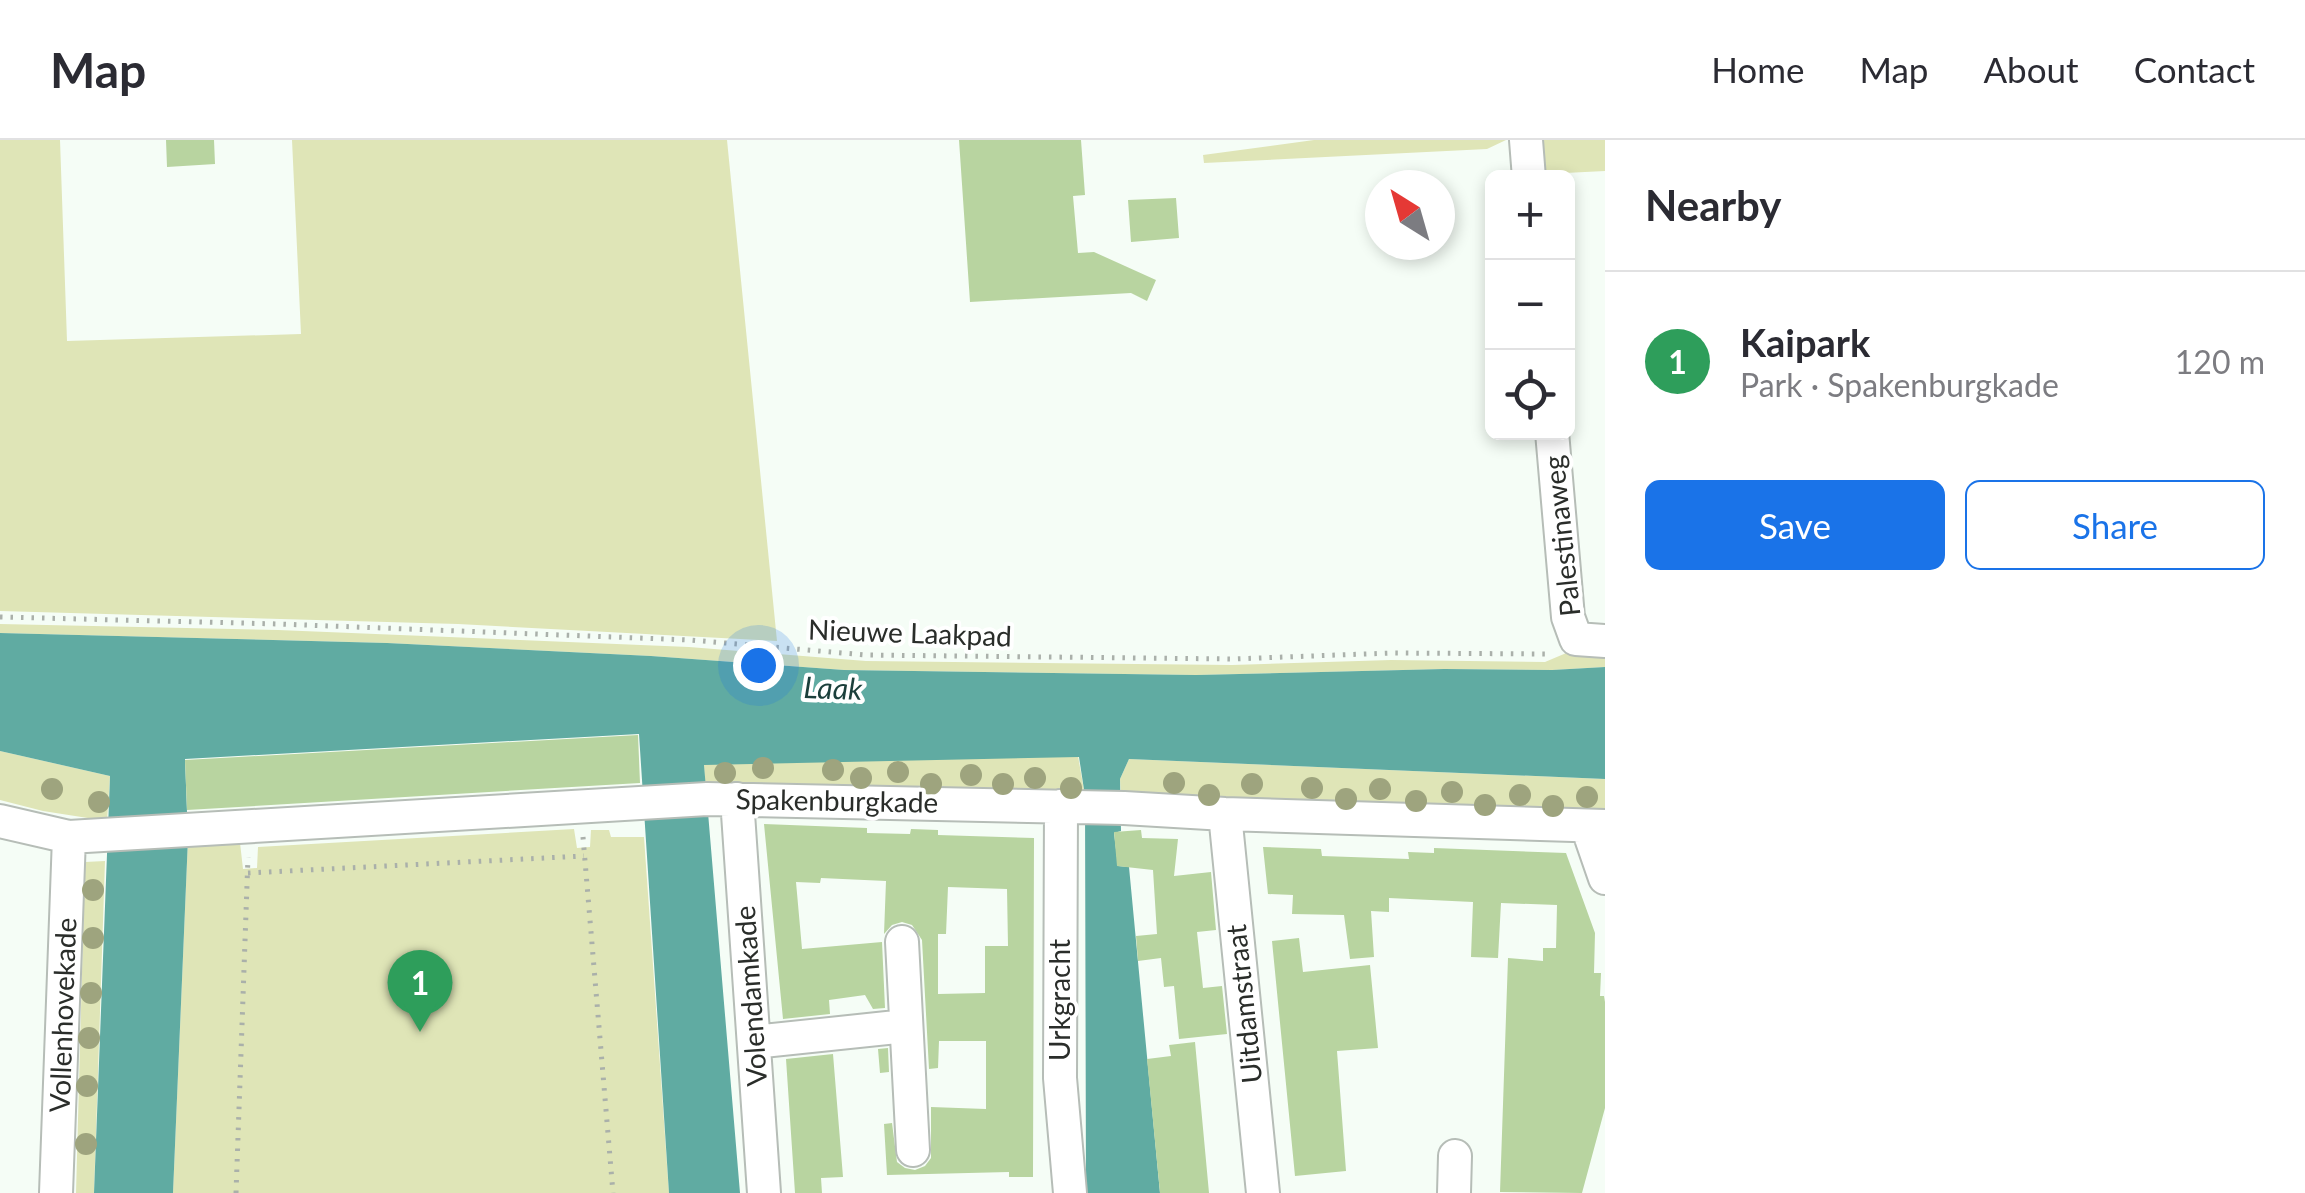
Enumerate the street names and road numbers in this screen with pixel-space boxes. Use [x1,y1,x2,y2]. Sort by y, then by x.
street label: Palestinaweg [1536,454,1586,618]
street label: Nieuwe Laakpad [808,611,1012,653]
street label: Spakenburgkade [735,781,939,819]
street label: Volendamkade [727,905,773,1088]
street label: Vollenhovekade [42,917,82,1113]
street label: Uitdamstraat [1218,923,1268,1085]
street label: Urkgracht [1042,939,1076,1061]

